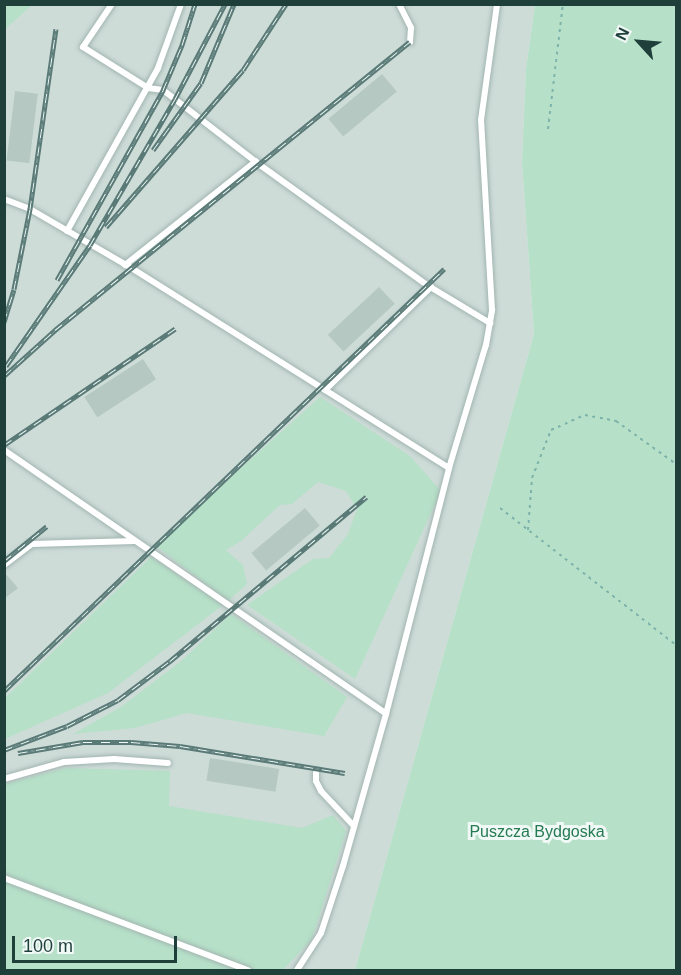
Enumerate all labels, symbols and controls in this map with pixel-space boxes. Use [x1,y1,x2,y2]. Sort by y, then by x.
north arrow [609,12,669,72]
text: N [612,25,633,43]
park label: Puszcza Bydgoska [469,822,605,842]
scale bar [15,924,180,962]
text: 100 m [23,936,73,956]

